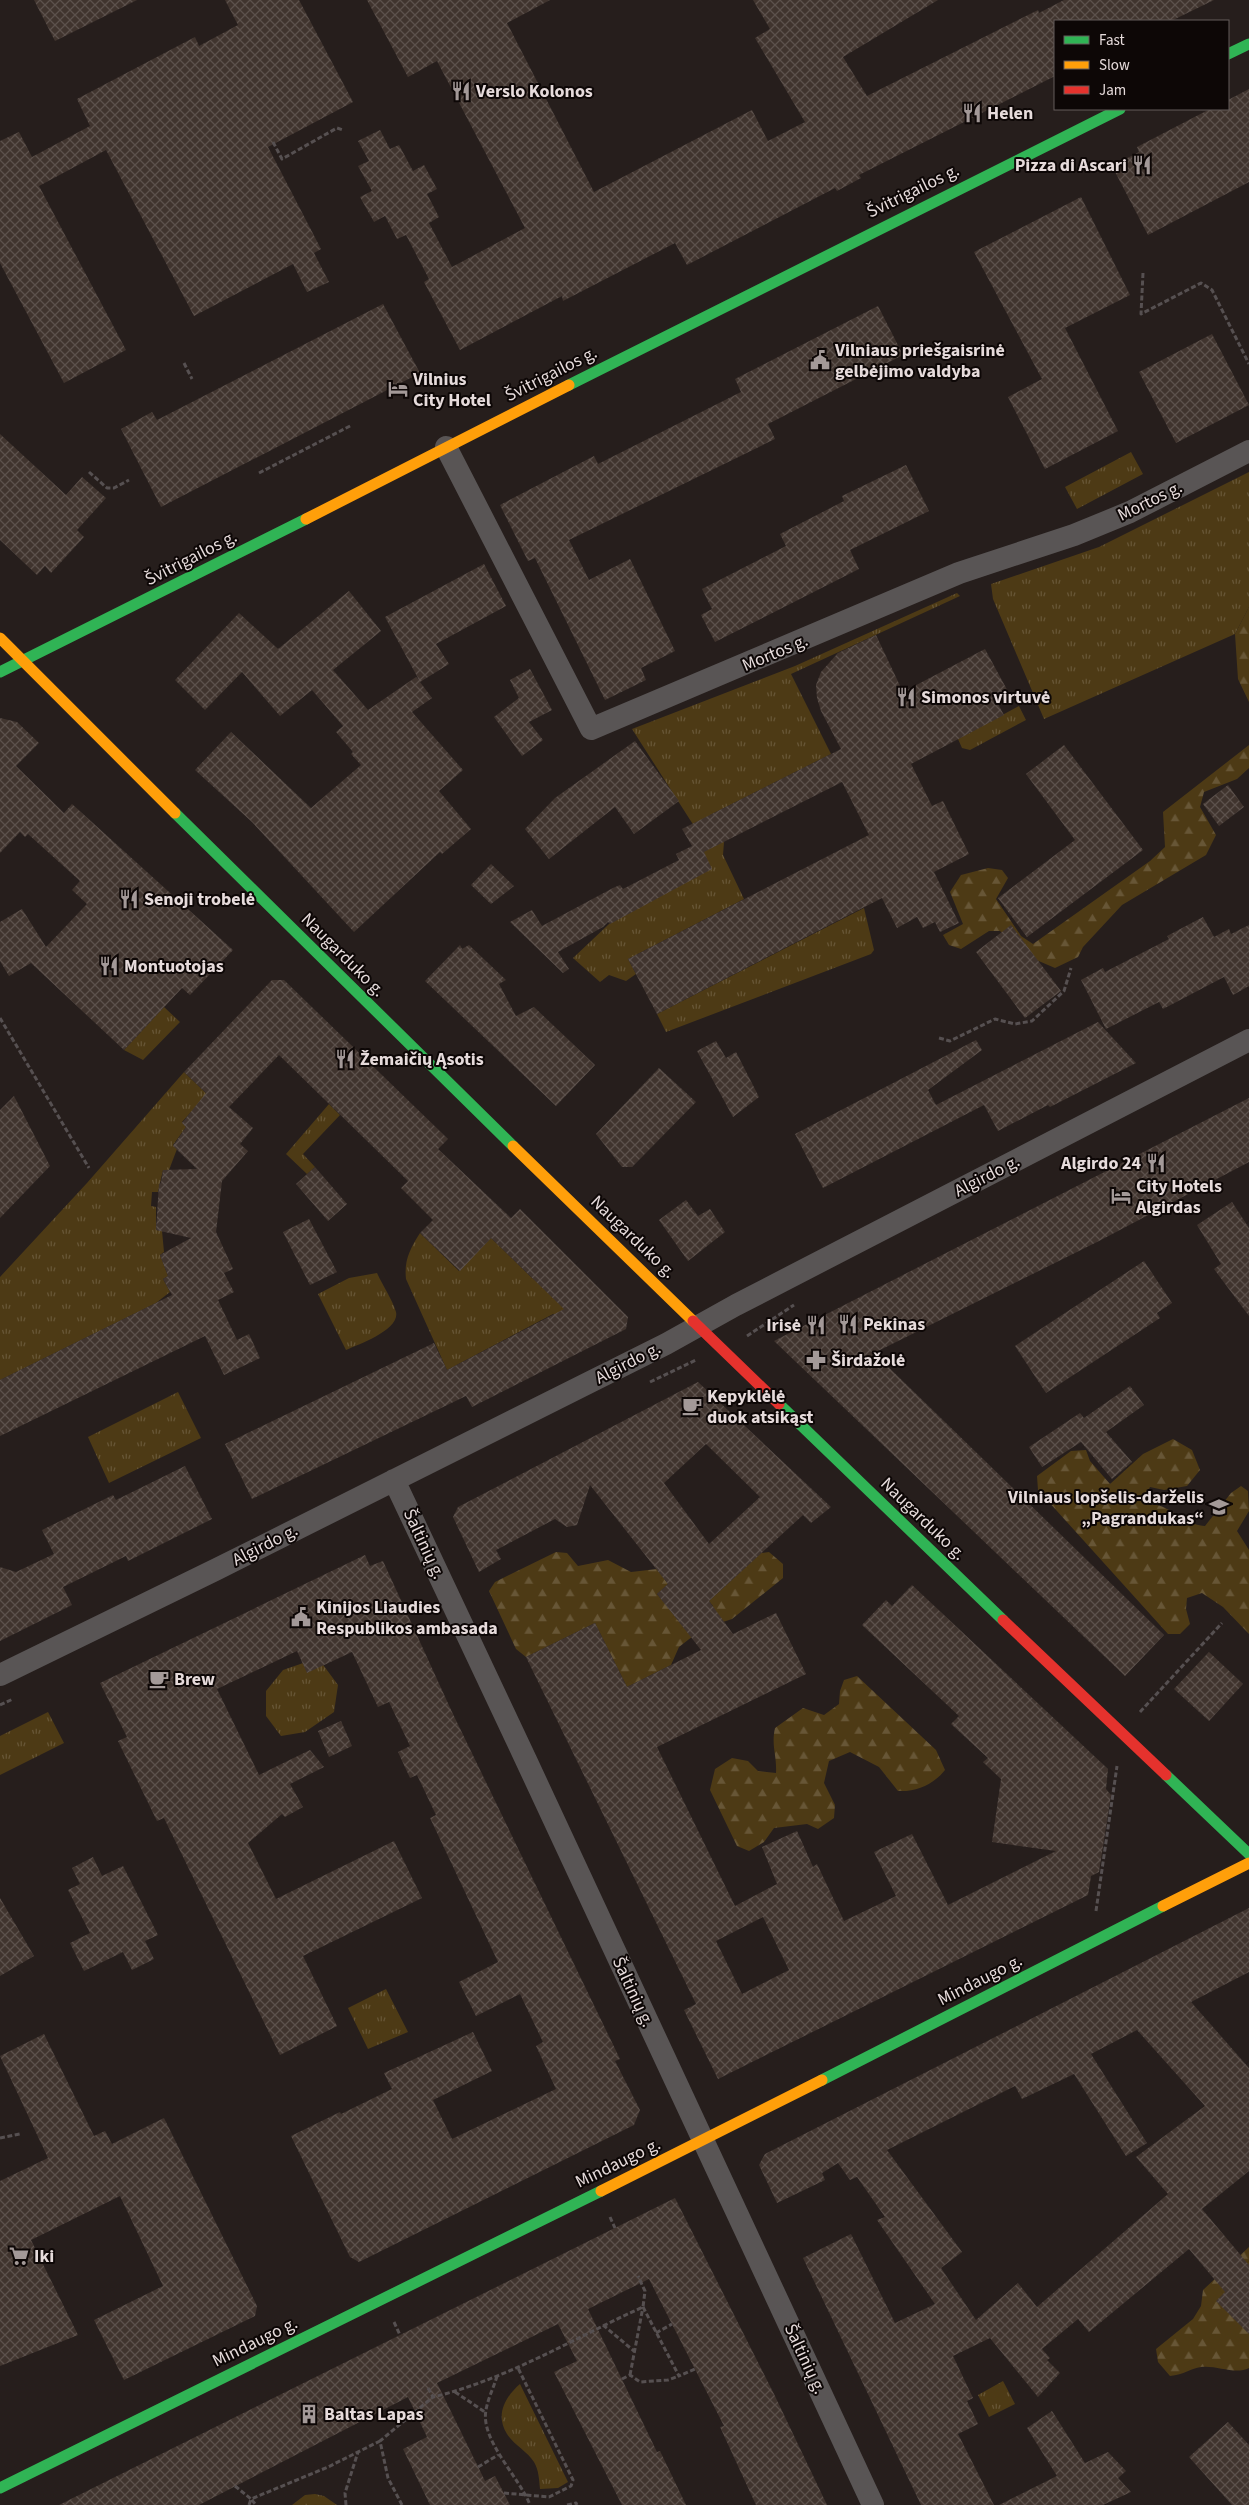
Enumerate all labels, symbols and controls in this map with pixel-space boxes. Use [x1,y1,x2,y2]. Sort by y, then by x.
legend [1054,20,1229,110]
text: Fast [1099,30,1125,51]
text: Slow [1099,55,1130,76]
place label: Verslo Kolonos [475,79,593,104]
restaurant icon: Verslo Kolonos [450,80,472,102]
text: Jam [1099,80,1126,101]
place label: Helen [987,101,1033,126]
restaurant icon: Helen [961,102,983,124]
place label: Pizza di Ascari [1015,153,1127,178]
restaurant icon: Pizza di Ascari [1131,154,1153,176]
street label: Švitrigailos g. [862,158,964,224]
place label: Vilniaus priešgaisrinė gelbėjimo valdyba [834,338,1005,384]
street label: Švitrigailos g. [501,340,601,408]
public building icon: Vilniaus priešgaisrinė gelbėjimo valdyba [809,349,831,371]
place label: Vilnius City Hotel [412,367,491,413]
hotel icon: Vilnius City Hotel [387,378,409,400]
street label: Mortos g. [1113,475,1187,527]
street label: Švitrigailos g. [141,524,241,592]
street label: Mortos g. [738,628,812,678]
place label: Simonos virtuvė [921,685,1050,710]
restaurant icon: Simonos virtuvė [895,686,917,708]
place label: Senoji trobelė [144,887,255,912]
restaurant icon: Senoji trobelė [118,888,140,910]
street label: Naugarduko g. [295,907,391,1003]
place label: Montuotojas [124,954,224,979]
restaurant icon: Montuotojas [98,955,120,977]
place label: Žemaičių Ąsotis [360,1047,484,1072]
restaurant icon: Žemaičių Ąsotis [334,1048,356,1070]
street label: Algirdo g. [950,1149,1024,1203]
place label: Algirdo 24 [1060,1151,1141,1176]
restaurant icon: Algirdo 24 [1145,1152,1167,1174]
place label: City Hotels Algirdas [1135,1174,1222,1220]
hotel icon: City Hotels Algirdas [1110,1185,1132,1207]
street label: Naugarduko g. [585,1190,681,1284]
place label: Pekinas [863,1312,925,1337]
place label: Irisė [766,1313,801,1338]
restaurant icon: Pekinas [837,1313,859,1335]
restaurant icon: Irisė [805,1314,827,1336]
street label: Algirdo g. [591,1336,665,1390]
place label: Širdažolė [831,1348,905,1373]
pharmacy icon: Širdažolė [805,1349,827,1371]
place label: Kepyklėlė duok atsikąst [707,1384,814,1430]
cafe icon: Kepyklėlė duok atsikąst [681,1395,703,1417]
street label: Naugarduko g. [875,1472,971,1566]
place label: Vilniaus lopšelis-darželis „Pagrandukas“ [1007,1485,1204,1531]
school or university icon: Vilniaus lopšelis-darželis „Pagrandukas“ [1208,1496,1230,1518]
street label: Šaltinių g. [397,1505,451,1583]
street label: Algirdo g. [228,1518,302,1572]
place label: Kinijos Liaudies Respublikos ambasada [316,1595,498,1641]
public building icon: Kinijos Liaudies Respublikos ambasada [290,1606,312,1628]
place label: Brew [174,1667,215,1692]
cafe icon: Brew [148,1668,170,1690]
street label: Mindaugo g. [933,1948,1027,2012]
street label: Šaltinių g. [606,1953,660,2031]
street label: Mindaugo g. [571,2132,665,2194]
place label: Iki [34,2244,54,2269]
supermarket icon: Iki [8,2245,30,2267]
street label: Mindaugo g. [208,2311,302,2373]
street label: Šaltinių g. [778,2320,832,2398]
place label: Baltas Lapas [324,2402,424,2427]
building icon: Baltas Lapas [298,2403,320,2425]

